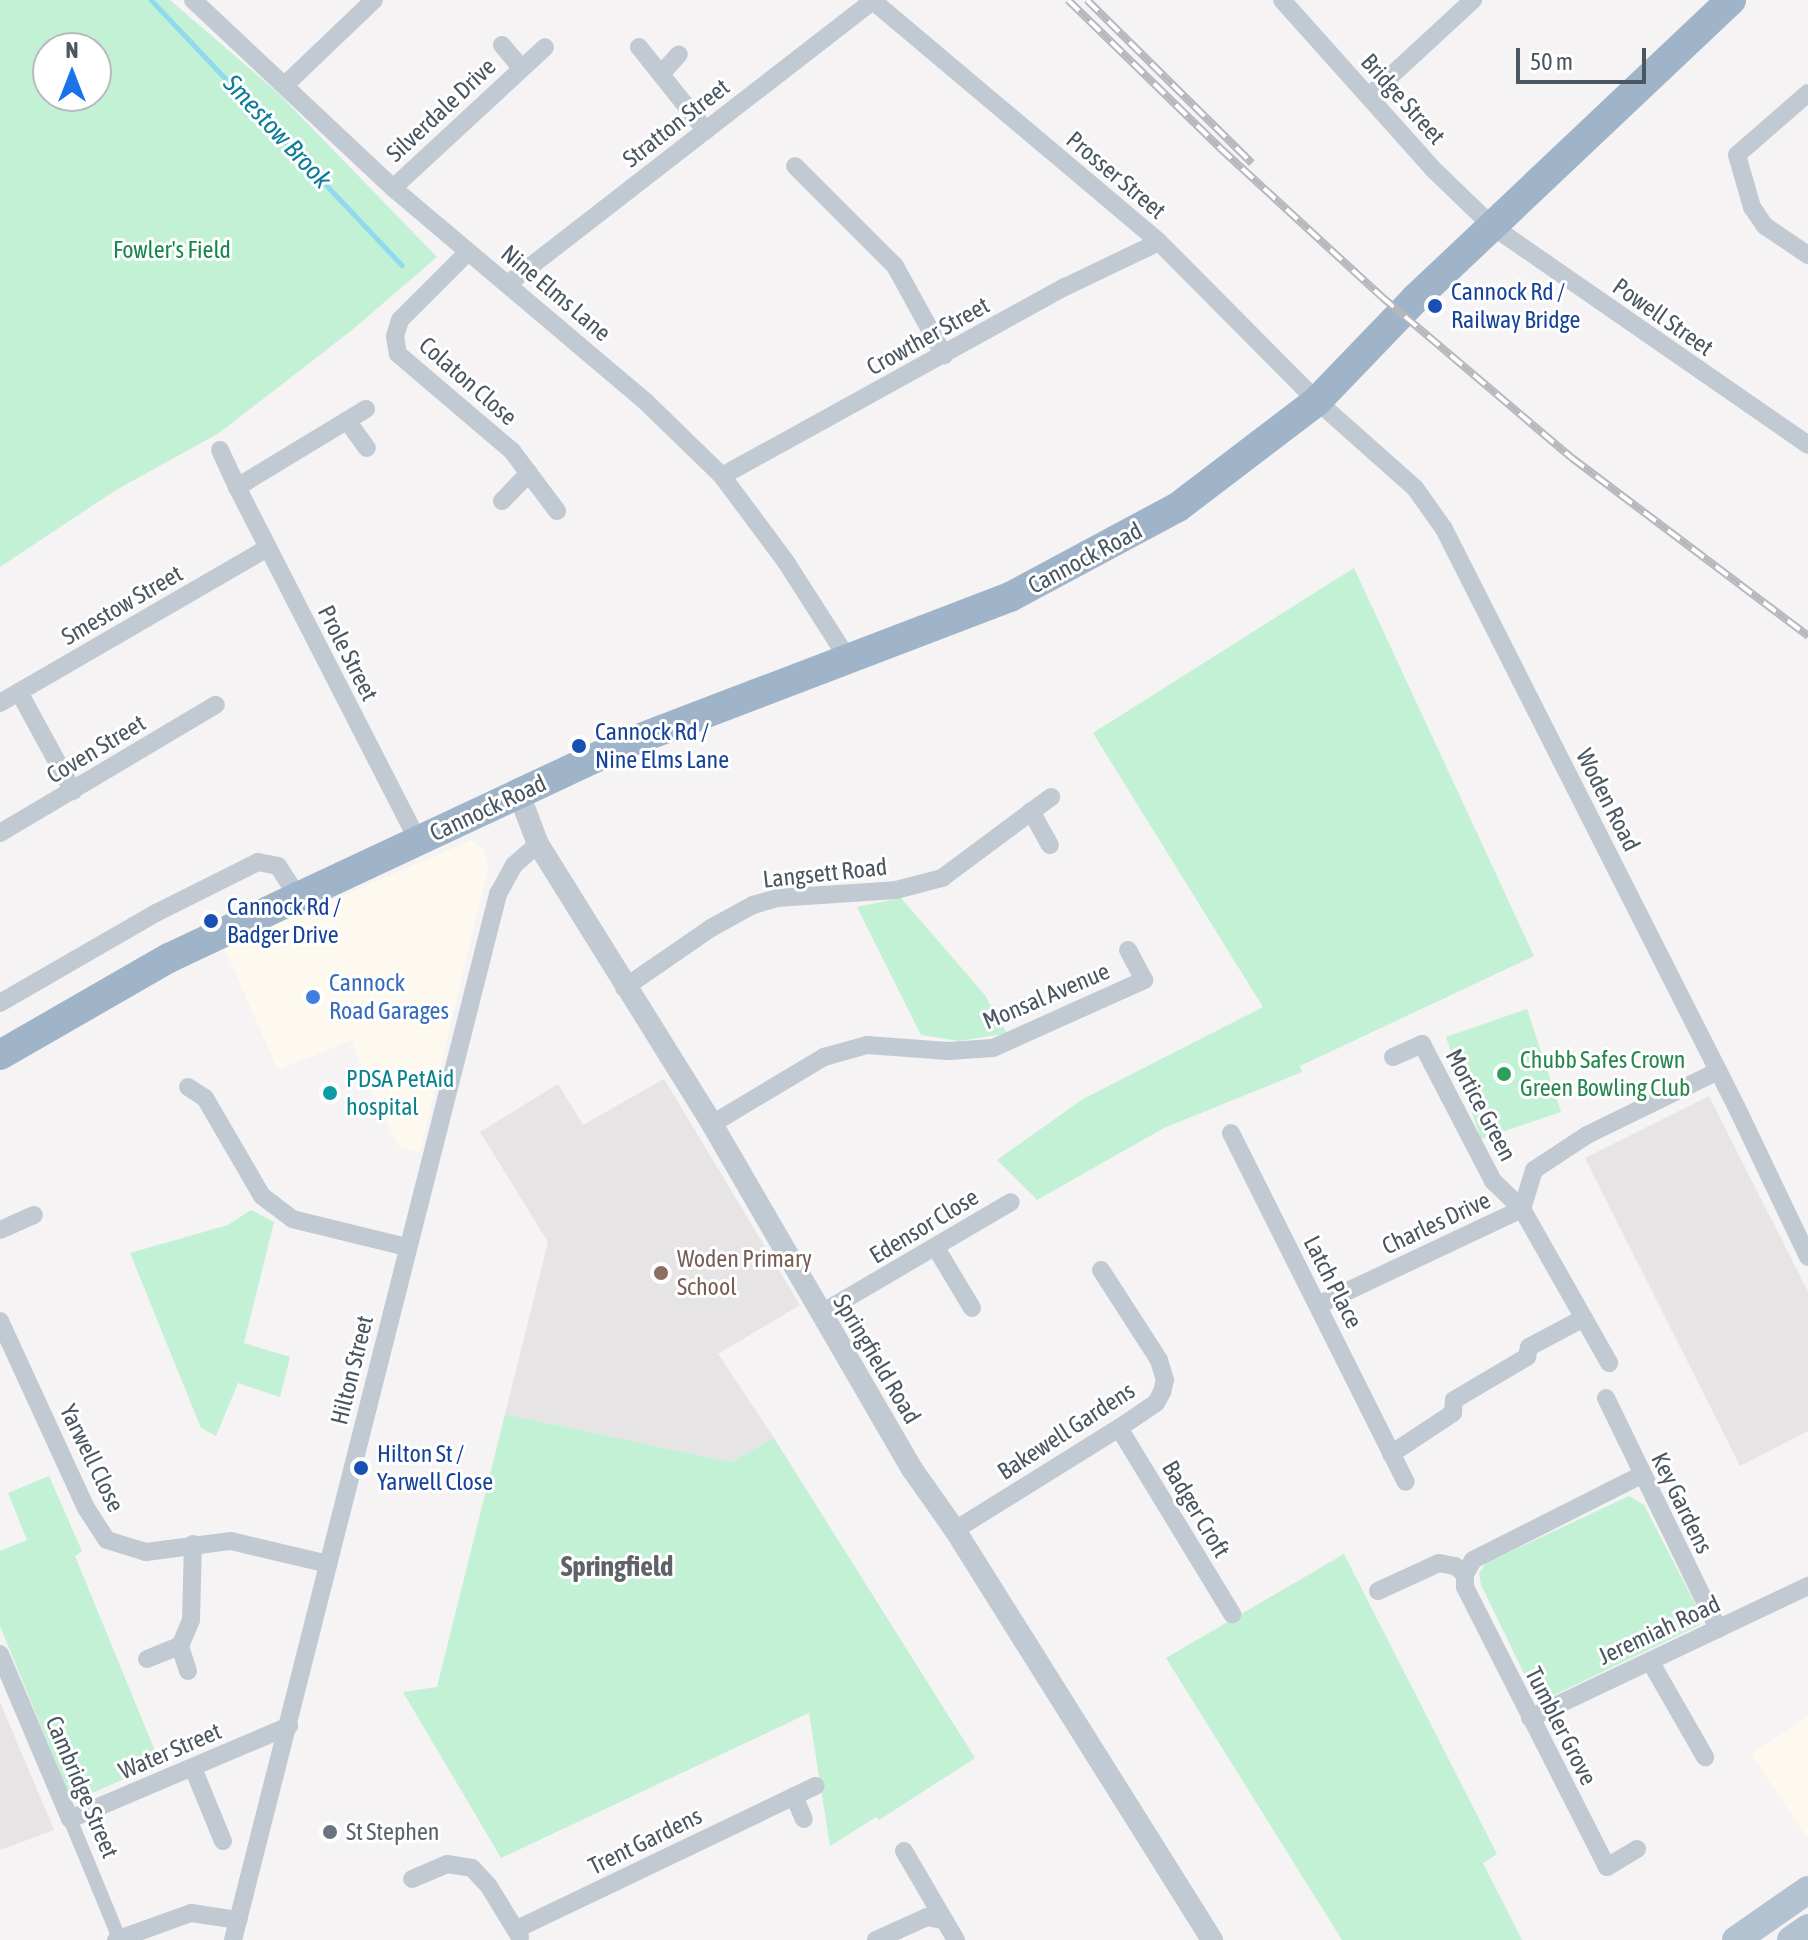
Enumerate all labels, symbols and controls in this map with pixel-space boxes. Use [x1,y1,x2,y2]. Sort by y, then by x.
north arrow [32,32,112,112]
scale bar [1520,32,1650,82]
text: N [66,37,78,63]
street label: Bridge Street [1355,48,1451,150]
text: 50 m [1530,48,1573,75]
street label: Silverdale Drive [380,52,502,168]
water label: Smestow Brook [216,69,338,195]
street label: Stratton Street [617,72,735,174]
street label: Prosser Street [1060,125,1172,225]
park label: Fowler's Field [113,236,231,264]
street label: Nine Elms Lane [495,239,617,347]
street label: Powell Street [1607,272,1719,362]
place label: Cannock Rd / Railway Bridge [1451,278,1580,334]
street label: Crowther Street [862,291,994,381]
marker: Cannock Rd / Railway Bridge [1426,297,1444,315]
street label: Colaton Close [413,331,523,431]
street label: Cannock Road [1023,516,1147,600]
street label: Smestow Street [56,559,188,651]
street label: Prole Street [312,601,384,705]
street label: Coven Street [41,708,151,790]
place label: Cannock Rd / Nine Elms Lane [595,718,729,774]
marker: Cannock Rd / Nine Elms Lane [570,737,588,755]
street label: Woden Road [1570,744,1646,856]
street label: Cannock Road [425,769,551,847]
street label: Langsett Road [761,852,889,894]
place label: Cannock Rd / Badger Drive [227,893,341,949]
marker: Cannock Rd / Badger Drive [202,912,220,930]
street label: Monsal Avenue [978,956,1114,1036]
place label: Cannock Road Garages [329,969,449,1025]
marker: Cannock Road Garages [304,988,322,1006]
street label: Mortice Green [1439,1044,1523,1166]
place label: Chubb Safes Crown Green Bowling Club [1520,1046,1690,1102]
place label: PDSA PetAid hospital [346,1065,454,1121]
marker: Chubb Safes Crown Green Bowling Club [1495,1065,1513,1083]
marker: PDSA PetAid hospital [321,1084,339,1102]
street label: Edensor Close [864,1182,984,1270]
street label: Charles Drive [1377,1185,1495,1261]
street label: Latch Place [1297,1231,1369,1333]
place label: Woden Primary School [677,1245,812,1301]
marker: Woden Primary School [652,1264,670,1282]
street label: Springfield Road [827,1289,927,1429]
street label: Hilton Street [325,1312,379,1428]
street label: Bakewell Gardens [992,1376,1140,1486]
street label: Yarwell Close [54,1400,130,1516]
place label: Hilton St / Yarwell Close [377,1440,493,1496]
street label: Key Gardens [1645,1448,1719,1558]
street label: Badger Croft [1156,1455,1236,1563]
marker: Hilton St / Yarwell Close [352,1459,370,1477]
district label: Springfield [561,1549,673,1583]
street label: Jeremiah Road [1593,1589,1725,1671]
street label: Tumbler Grove [1519,1662,1603,1790]
street label: Cambridge Street [39,1712,125,1862]
street label: Water Street [114,1717,226,1785]
street label: Trent Gardens [584,1801,706,1881]
place label: St Stephen [346,1818,439,1846]
marker: St Stephen [321,1823,339,1841]

